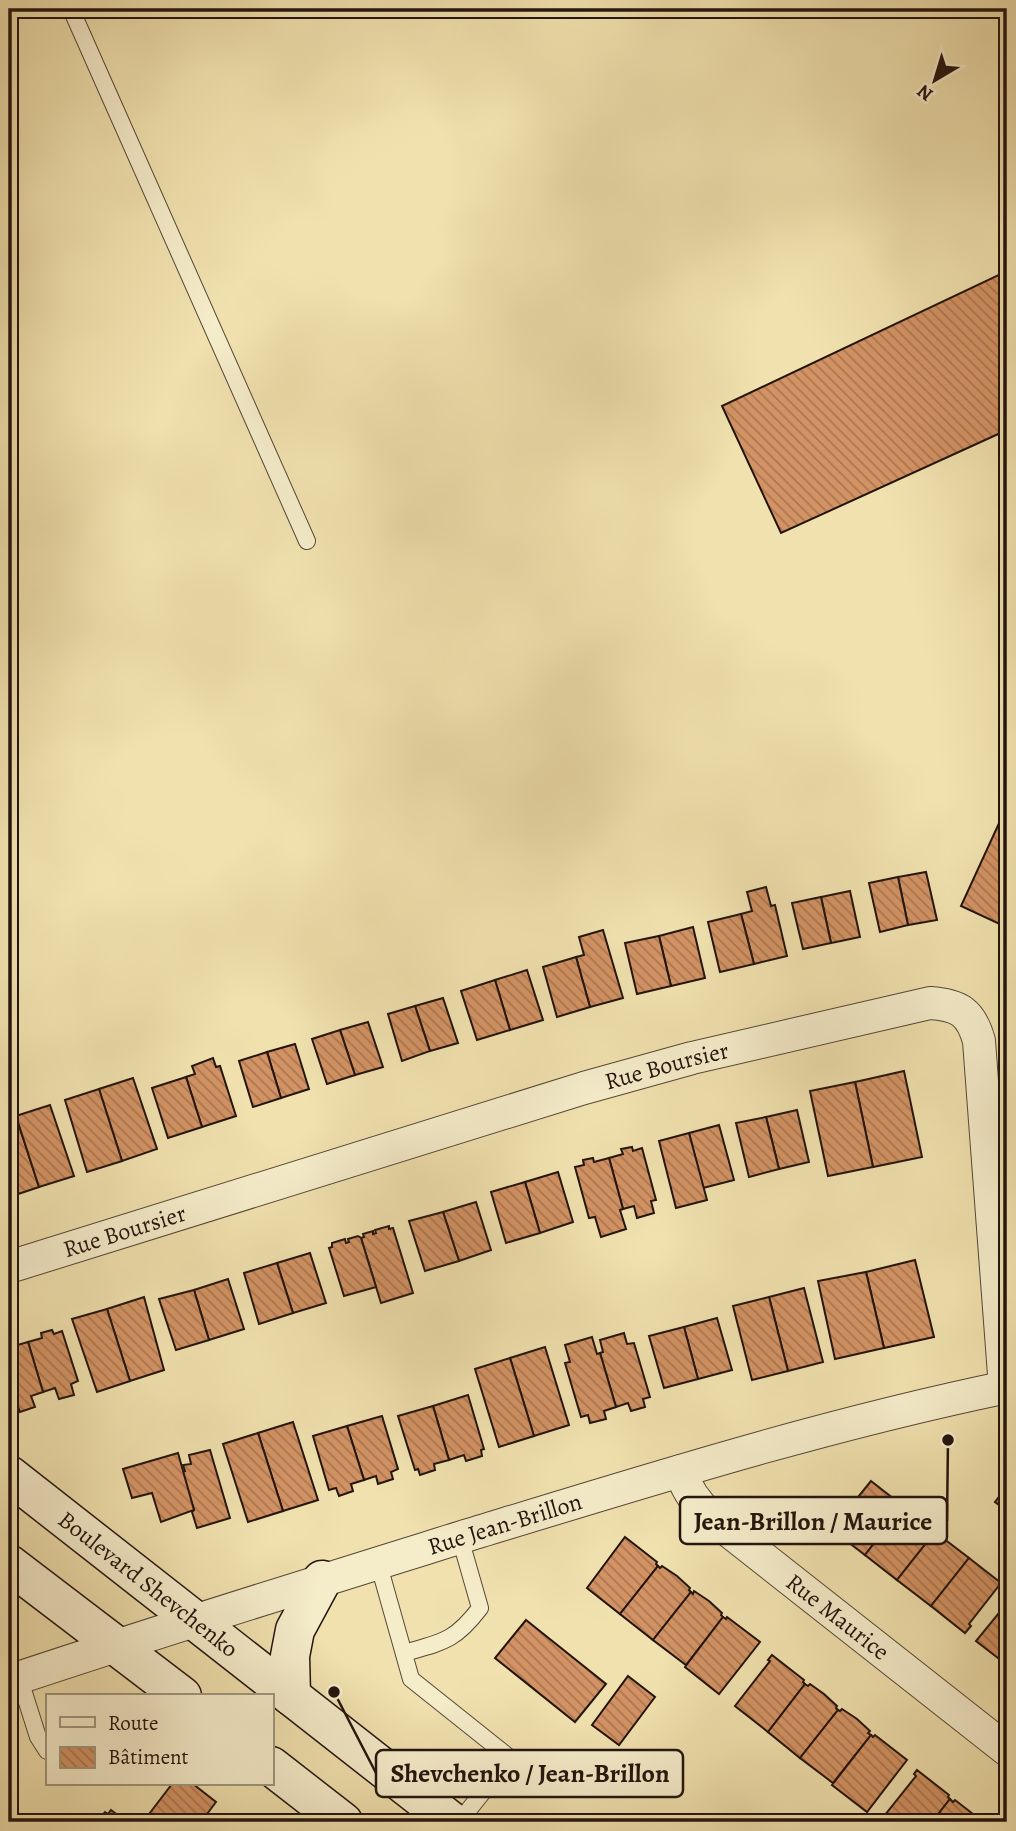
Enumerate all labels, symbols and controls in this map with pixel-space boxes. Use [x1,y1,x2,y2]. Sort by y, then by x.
north arrow [900,46,970,116]
text: N [912,78,939,107]
street label: Rue Boursier [601,1034,732,1097]
street label: Rue Boursier [59,1197,190,1265]
street label: Rue Jean-Brillon [424,1485,586,1563]
callout: Jean-Brillon / Maurice [680,1497,947,1544]
street label: Boulevard Shevchenko [52,1504,245,1665]
text: Jean-Brillon / Maurice [694,1504,932,1539]
street label: Rue Maurice [779,1566,896,1667]
legend [46,1694,273,1786]
text: Route [108,1709,158,1737]
text: Bâtiment [108,1743,189,1771]
callout: Shevchenko / Jean-Brillon [376,1750,683,1797]
text: Shevchenko / Jean-Brillon [390,1756,670,1791]

